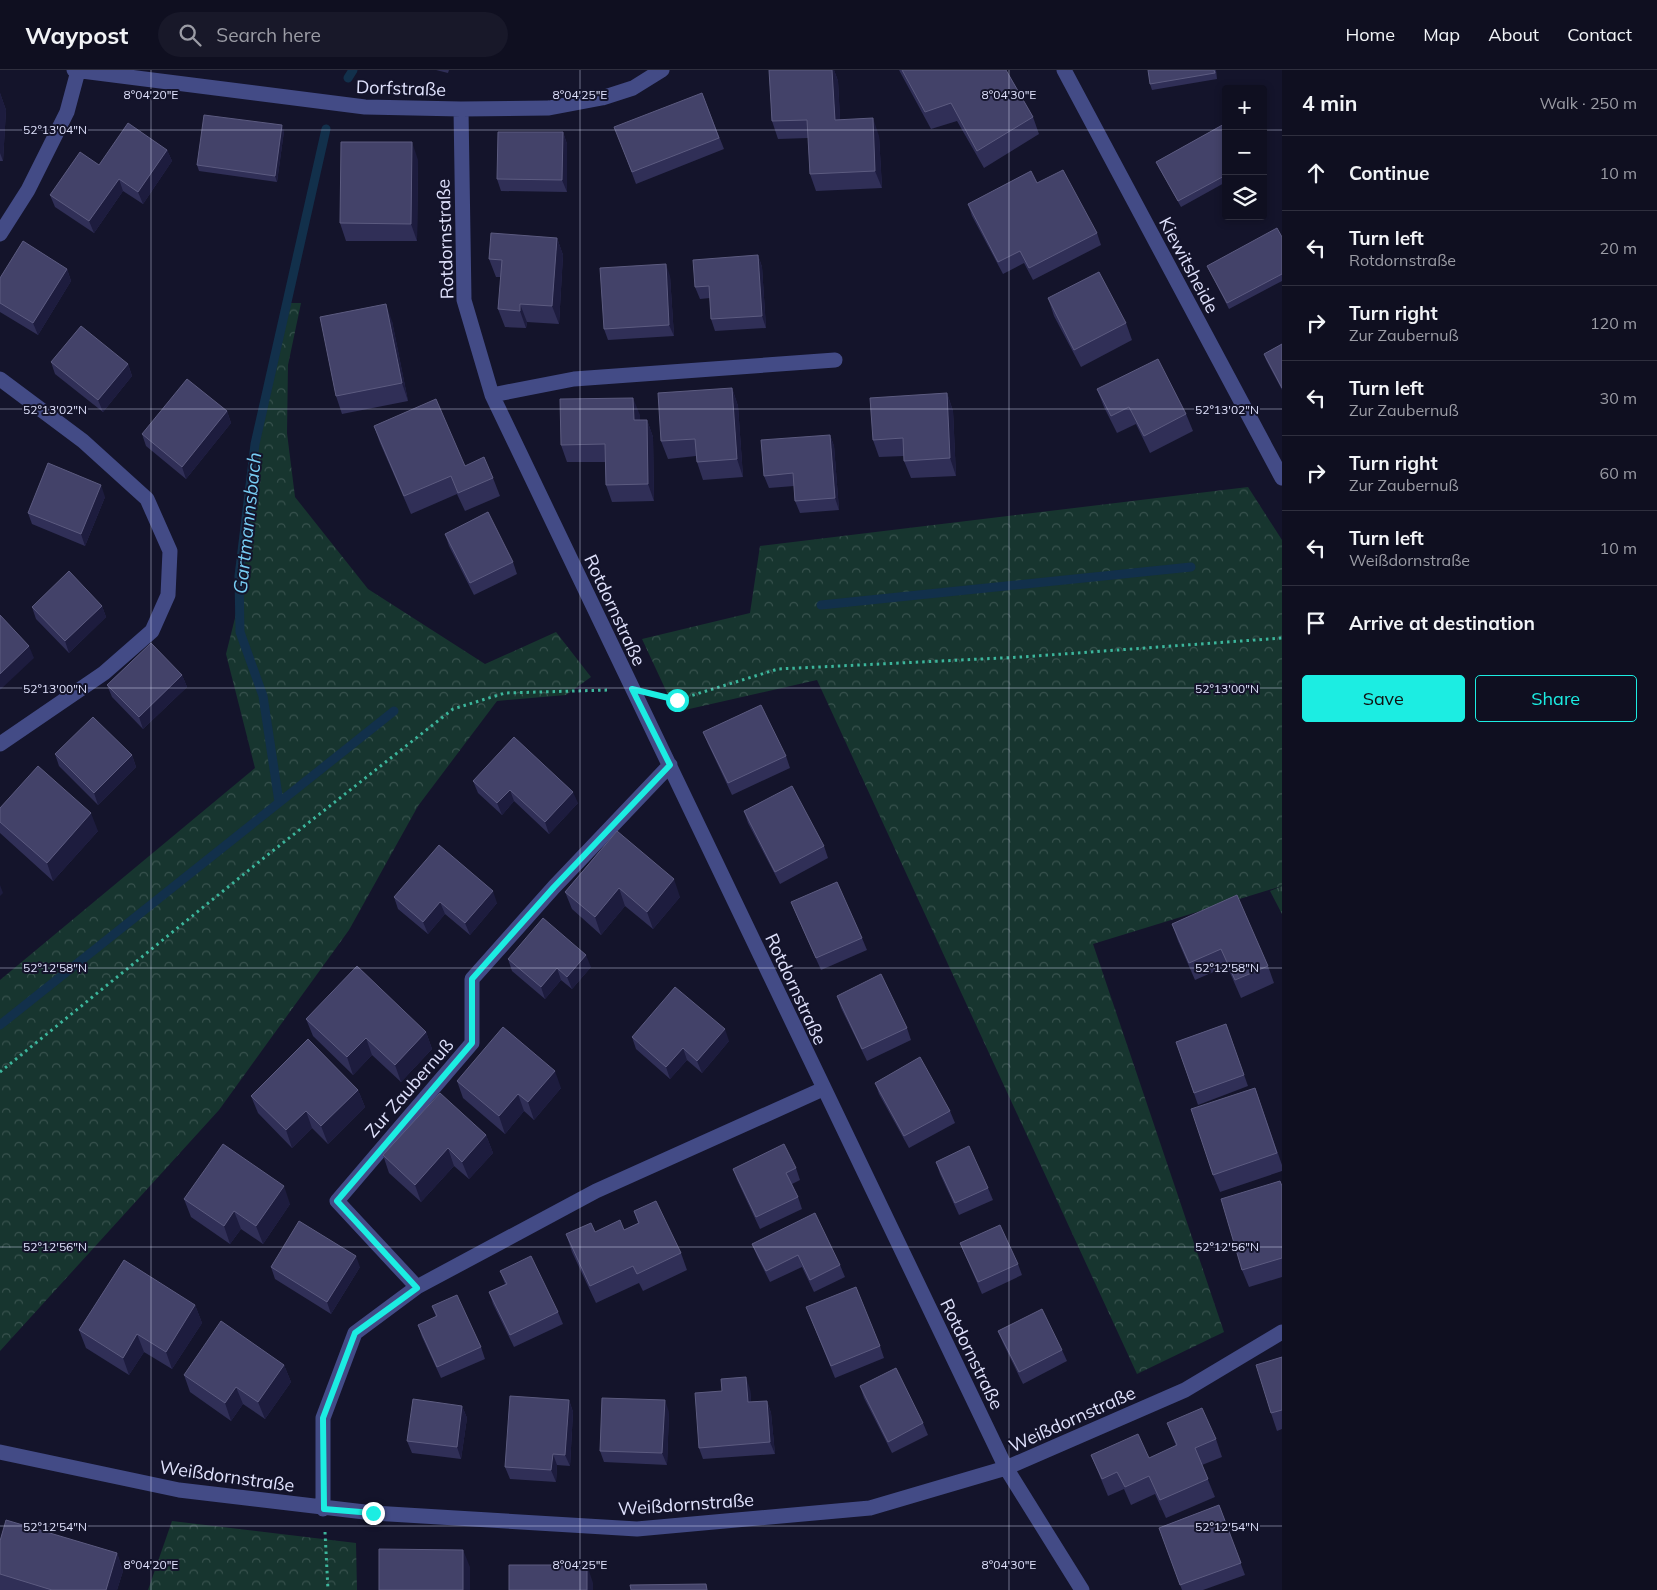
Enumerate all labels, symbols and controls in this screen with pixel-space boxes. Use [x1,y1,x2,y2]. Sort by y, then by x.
search box [158,12,508,57]
text: Waypost [25,20,128,50]
icon: search [176,21,204,49]
text: Search here [216,23,321,47]
text: Home [1345,23,1395,46]
text: Map [1423,23,1460,46]
text: About [1488,23,1539,46]
text: Contact [1567,23,1632,46]
street label: Dorfstraße [355,75,447,101]
map controls [1222,85,1267,220]
button: + [1222,85,1267,130]
text: 8°04'20"E [124,87,178,102]
text: 8°04'25"E [553,87,607,102]
text: 8°04'30"E [982,87,1036,102]
text: 4 min [1302,90,1357,116]
text: Walk · 250 m [1539,93,1637,113]
text: 52°13'04"N [23,122,87,137]
button: − [1222,130,1267,175]
icon: ahead [1302,159,1330,187]
text: Continue [1349,161,1429,185]
text: 10 m [1600,163,1637,183]
button: layers [1222,175,1267,220]
street label: Rotdornstraße [431,178,459,300]
street label: Kiewitsheide [1154,213,1224,317]
text: Turn left [1349,226,1424,250]
icon: left [1302,234,1330,262]
text: 20 m [1600,238,1637,258]
text: Rotdornstraße [1349,250,1456,270]
text: Turn right [1349,301,1438,325]
icon: right [1302,309,1330,337]
text: 120 m [1590,313,1637,333]
text: Zur Zaubernuß [1349,325,1459,345]
text: Turn left [1349,376,1424,400]
icon: left [1302,384,1330,412]
text: 30 m [1600,388,1637,408]
text: Zur Zaubernuß [1349,400,1459,420]
text: 52°13'02"N [23,402,87,417]
text: 52°13'02"N [1195,402,1259,417]
water label: Gartmannsbach [228,451,266,595]
text: Turn right [1349,451,1438,475]
icon: right [1302,459,1330,487]
text: 60 m [1600,463,1637,483]
text: Zur Zaubernuß [1349,475,1459,495]
text: Turn left [1349,526,1424,550]
icon: left [1302,534,1330,562]
text: 10 m [1600,538,1637,558]
text: Weißdornstraße [1349,550,1470,570]
street label: Rotdornstraße [579,551,651,669]
icon: arrive [1302,609,1330,637]
text: Arrive at destination [1349,611,1535,635]
button: Save [1302,675,1465,722]
button: Share [1475,675,1637,722]
text: 52°13'00"N [23,681,87,696]
text: 52°13'00"N [1195,681,1259,696]
route start [666,689,689,712]
street label: Rotdornstraße [760,930,832,1048]
text: 52°12'58"N [23,960,87,975]
text: 52°12'58"N [1195,960,1259,975]
street label: Zur Zaubernuß [360,1034,458,1142]
text: 52°12'56"N [23,1239,87,1254]
text: 52°12'56"N [1195,1239,1259,1254]
street label: Rotdornstraße [935,1295,1009,1413]
street label: Weißdornstraße [1005,1381,1139,1457]
street label: Weißdornstraße [158,1455,296,1497]
street label: Weißdornstraße [617,1488,755,1520]
route end [362,1502,385,1525]
text: 52°12'54"N [23,1519,87,1534]
text: 52°12'54"N [1195,1519,1259,1534]
text: 8°04'20"E [124,1557,178,1572]
text: 8°04'25"E [553,1557,607,1572]
text: 8°04'30"E [982,1557,1036,1572]

